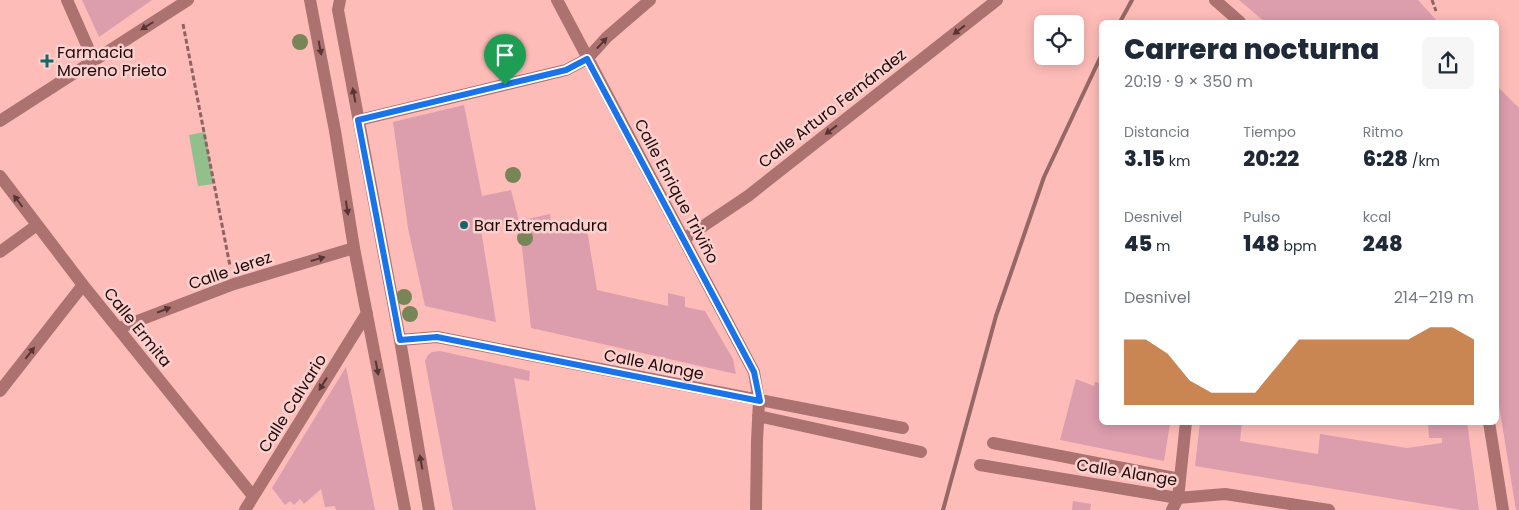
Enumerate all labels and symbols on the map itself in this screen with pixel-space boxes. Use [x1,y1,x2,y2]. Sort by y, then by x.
one-way arrow [140,21,153,31]
one-way arrow [953,24,966,35]
pin [484,34,526,85]
one-way arrow [596,36,607,49]
one-way arrow [316,40,324,56]
place label: Farmacia Moreno Prieto [57,41,167,82]
street label: Calle Arturo Fernández [754,43,911,173]
marker: Farmacia Moreno Prieto [41,55,53,67]
one-way arrow [350,88,358,103]
street label: Calle Enrique Triviño [629,115,724,268]
one-way arrow [825,124,838,135]
one-way arrow [13,195,24,208]
one-way arrow [344,200,352,216]
place label: Bar Extremadura [474,214,608,237]
marker: Bar Extremadura [458,219,470,231]
street label: Calle Jerez [185,245,275,295]
one-way arrow [311,255,326,263]
street label: Calle Ermita [98,283,177,372]
one-way arrow [157,306,172,314]
street label: Calle Alange [602,343,706,386]
one-way arrow [24,347,35,360]
street label: Calle Calvario [253,350,332,457]
one-way arrow [374,360,382,376]
one-way arrow [318,378,327,391]
street label: Calle Alange [1075,453,1179,492]
one-way arrow [416,454,424,470]

